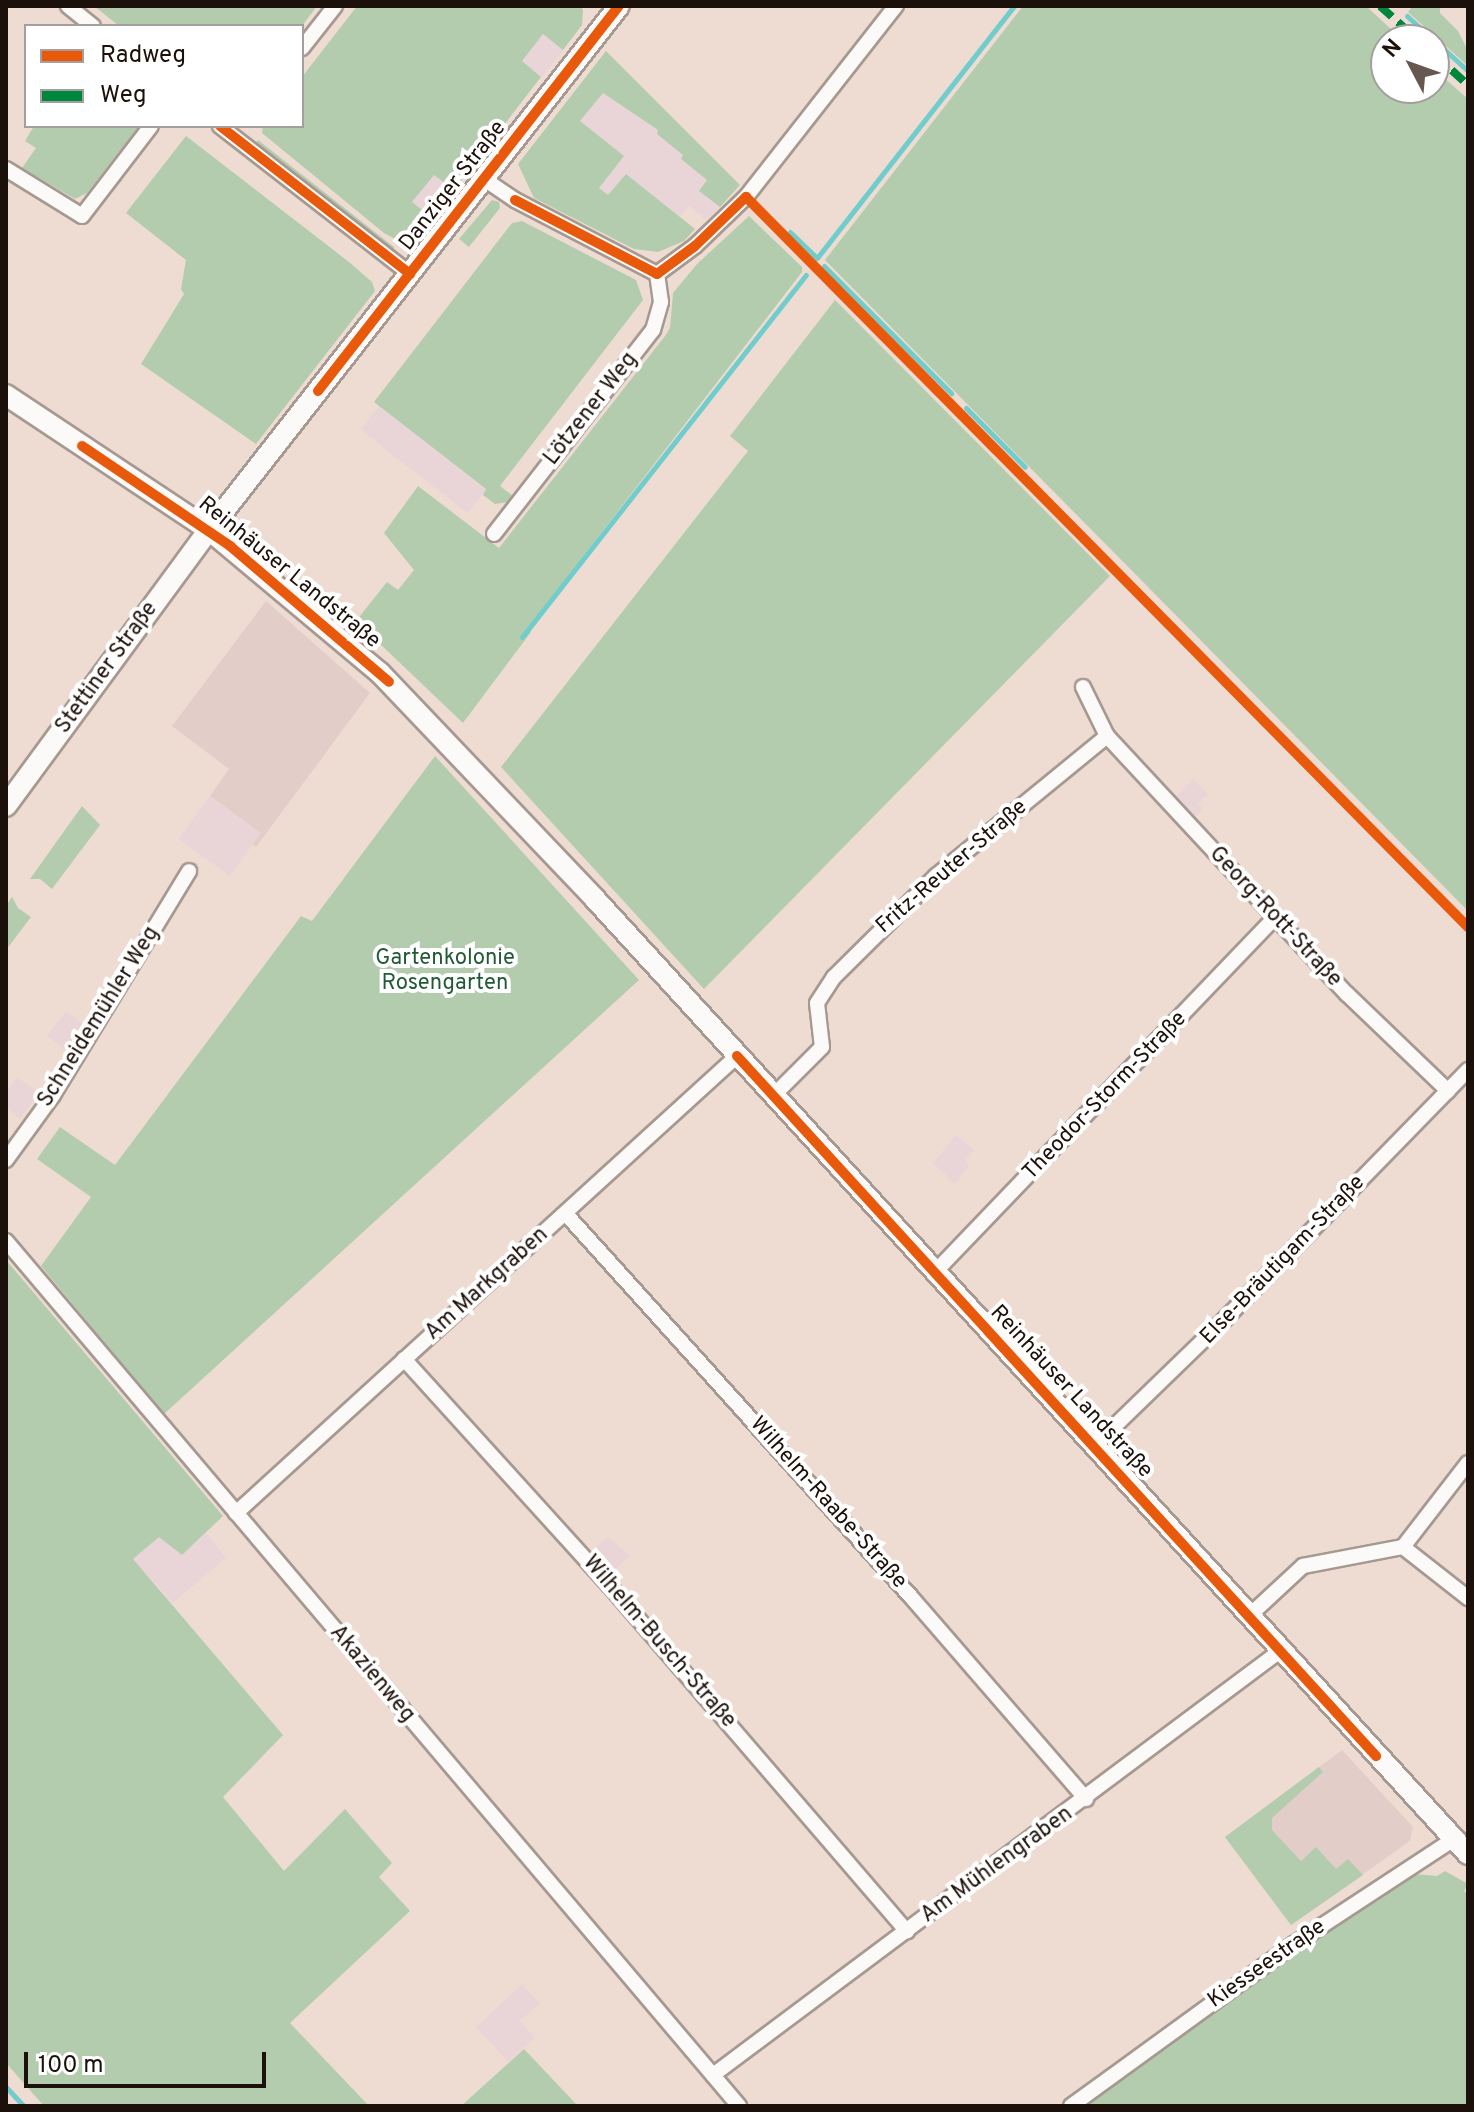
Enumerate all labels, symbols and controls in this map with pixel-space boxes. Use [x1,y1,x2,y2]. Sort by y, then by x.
legend [24,24,304,128]
north arrow [1370,24,1450,104]
text: N [1378,34,1408,64]
text: Radweg [100,41,186,71]
text: Weg [100,81,147,111]
street label: Danziger Straße [394,116,512,256]
street label: Lötzener Weg [539,347,643,471]
street label: Reinhäuser Landstraße [193,491,385,655]
street label: Stettiner Straße [50,597,164,739]
street label: Fritz-Reuter-Straße [871,794,1033,940]
street label: Georg-Rott-Straße [1203,841,1347,993]
street label: Schneidemühler Weg [33,922,165,1112]
park label: Gartenkolonie Rosengarten [375,945,515,996]
street label: Theodor-Storm-Straße [1018,1006,1192,1186]
street label: Else-Bräutigam-Straße [1195,1170,1371,1350]
street label: Am Markgraben [420,1222,554,1346]
street label: Reinhäuser Landstraße [984,1300,1158,1484]
street label: Wilhelm-Raabe-Straße [744,1412,912,1594]
street label: Wilhelm-Busch-Straße [577,1550,741,1734]
street label: Akazienweg [324,1620,420,1728]
street label: Am Mühlengraben [916,1801,1078,1929]
street label: Kiesseestraße [1203,1914,1331,2014]
scale bar [28,2036,270,2086]
text: 100 m [38,2051,104,2081]

